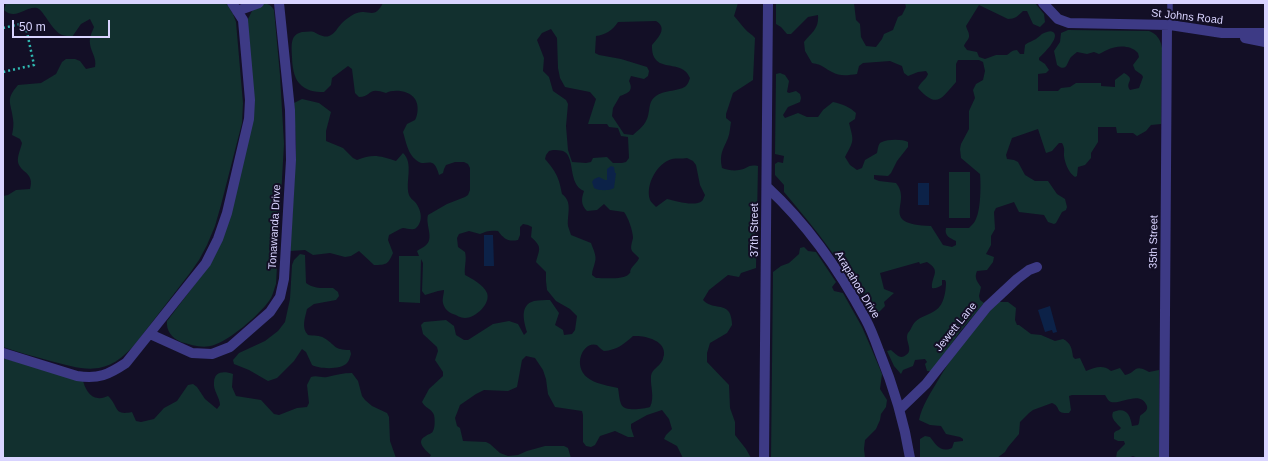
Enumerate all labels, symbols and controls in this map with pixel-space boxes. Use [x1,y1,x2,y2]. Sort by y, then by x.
street label: St Johns Road [1150,7,1224,27]
scale bar [14,12,112,38]
text: 50 m [19,20,46,34]
street label: Tonawanda Drive [266,184,284,270]
street label: 37th Street [748,203,762,257]
street label: 35th Street [1147,215,1161,269]
street label: Arapahoe Drive [832,249,882,321]
street label: Jewett Lane [932,300,980,354]

